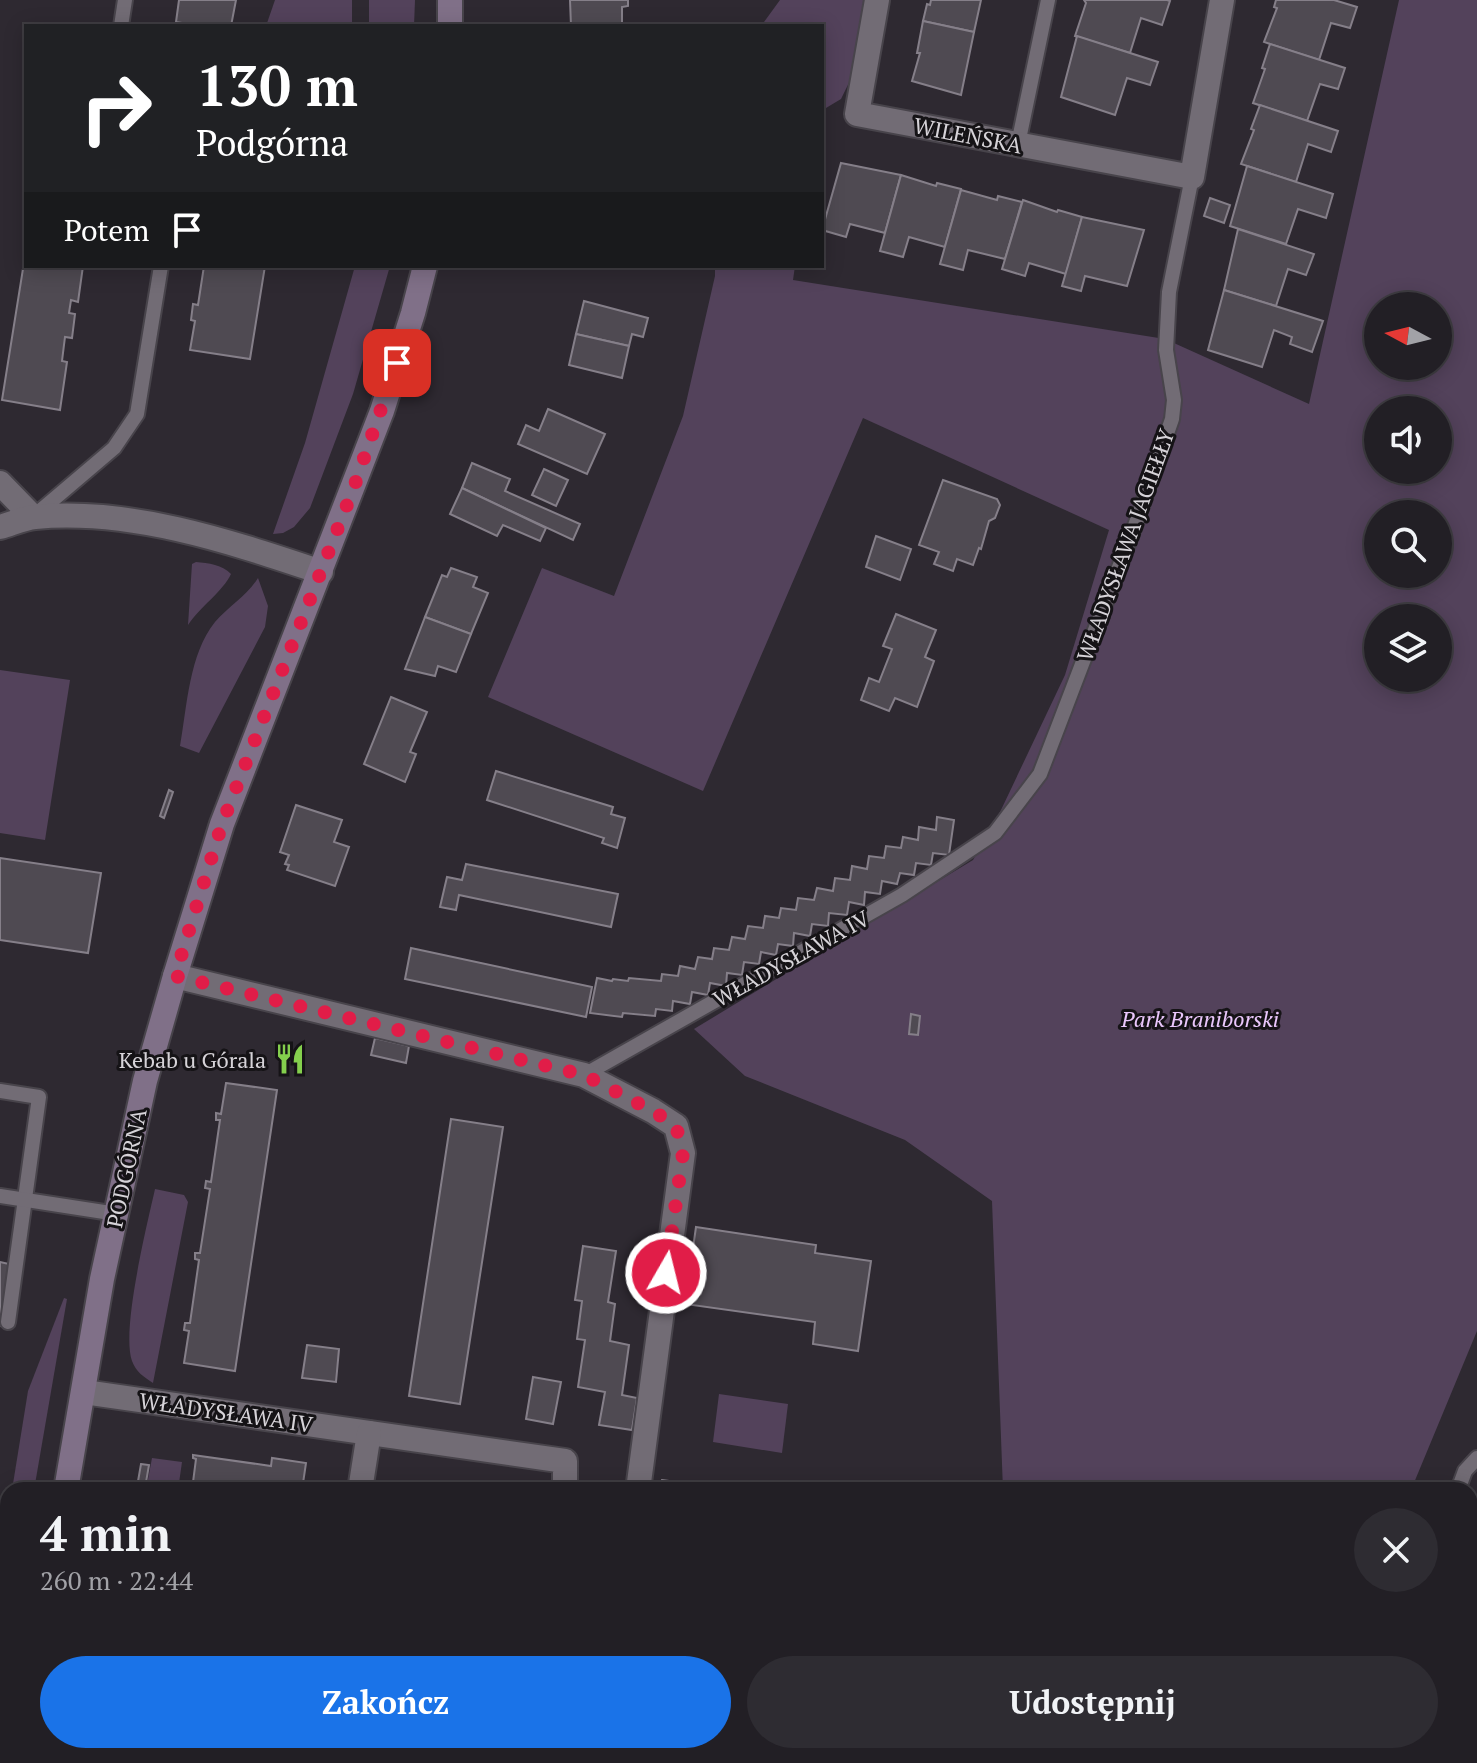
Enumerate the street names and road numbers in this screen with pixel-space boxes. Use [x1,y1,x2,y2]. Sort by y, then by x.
street label: WILEŃSKA [911,110,1026,160]
street label: WŁADYSŁAWA JAGIEŁŁY [1069,424,1181,665]
street label: WŁADYSŁAWA IV [708,903,875,1013]
street label: PODGÓRNA [99,1105,153,1230]
street label: WŁADYSŁAWA IV [137,1385,315,1439]

